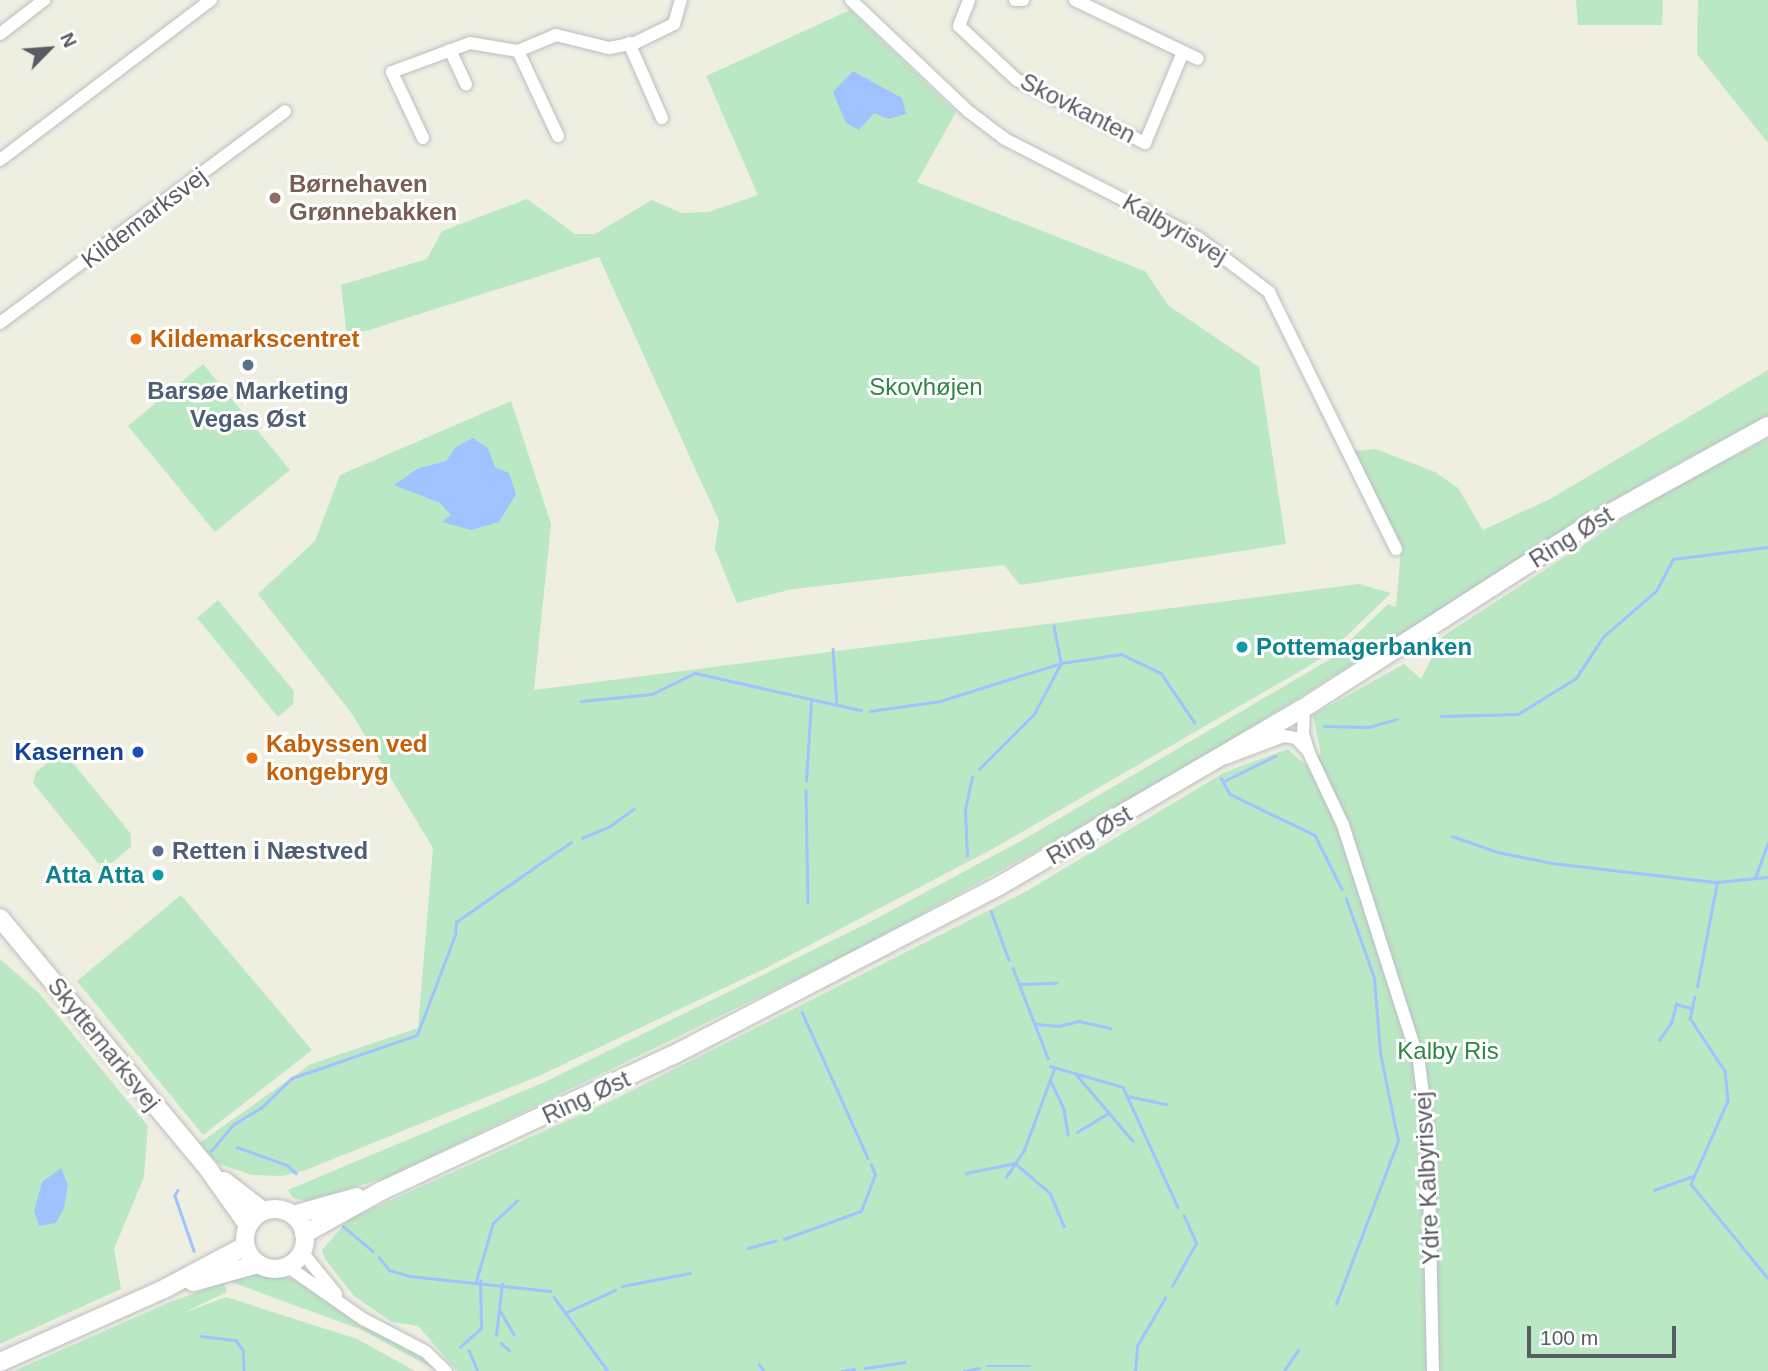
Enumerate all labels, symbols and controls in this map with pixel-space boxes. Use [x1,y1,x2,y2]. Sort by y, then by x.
north arrow [14,14,84,84]
text: N [56,29,81,51]
street label: Skovkanten [1016,67,1140,149]
street label: Kildemarksvej [76,162,212,274]
place label: Børnehaven Grønnebakken [289,170,457,226]
street label: Kalbyrisvej [1118,188,1232,270]
marker: Børnehaven Grønnebakken [267,190,283,206]
place label: Kildemarkscentret [150,325,359,353]
marker: Kildemarkscentret [128,331,144,347]
marker: Barsøe Marketing Vegas Øst [240,357,256,373]
park label: Skovhøjen [869,373,983,401]
place label: Barsøe Marketing Vegas Øst [147,377,349,433]
street label: Ring Øst [1524,500,1618,574]
place label: Pottemagerbanken [1256,633,1472,661]
marker: Pottemagerbanken [1234,639,1250,655]
place label: Kabyssen ved kongebryg [266,730,427,786]
place label: Kasernen [15,738,124,766]
marker: Kasernen [130,744,146,760]
marker: Kabyssen ved kongebryg [244,750,260,766]
street label: Ring Øst [1041,799,1137,871]
place label: Retten i Næstved [172,837,368,865]
marker: Retten i Næstved [150,843,166,859]
place label: Atta Atta [44,861,144,889]
marker: Atta Atta [150,867,166,883]
street label: Skyttemarksvej [42,972,166,1116]
park label: Kalby Ris [1397,1037,1499,1065]
street label: Ring Øst [538,1064,634,1130]
street label: Ydre Kalbyrisvej [1408,1091,1446,1265]
scale bar [1530,1312,1679,1356]
text: 100 m [1540,1326,1598,1349]

